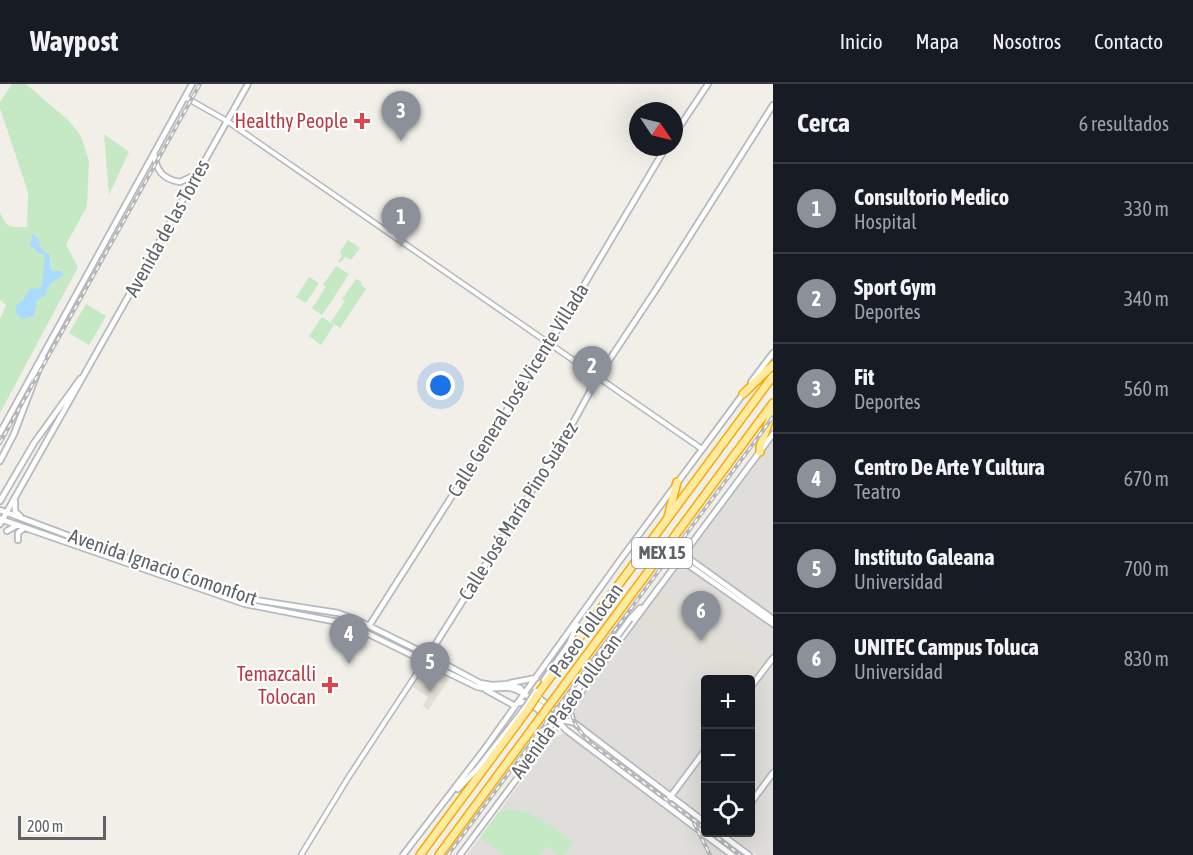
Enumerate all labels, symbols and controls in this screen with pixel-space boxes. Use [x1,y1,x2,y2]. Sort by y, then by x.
text: Waypost [30,25,118,57]
text: Inicio [840,29,883,53]
text: Mapa [916,29,959,53]
text: Nosotros [992,29,1061,53]
text: Contacto [1094,29,1163,53]
pin: 3 [382,92,420,141]
north arrow [629,102,683,156]
text: Cerca [797,108,850,138]
place label: Healthy People [235,109,348,132]
marker: Healthy People [353,112,371,130]
text: 6 resultados [1079,112,1169,135]
street label: Avenida de las Torres [119,155,214,300]
text: Consultorio Medico [854,184,1009,210]
text: 1 [812,197,821,220]
text: 330 m [1124,197,1169,220]
pin: 1 [382,198,420,247]
text: Hospital [854,210,917,233]
text: Sport Gym [854,274,936,300]
street label: Calle General José Vicente Villada [442,279,593,501]
text: 2 [812,287,821,310]
text: 340 m [1124,287,1169,310]
text: Deportes [854,300,921,323]
pin: 2 [572,346,612,396]
text: Fit [854,364,874,390]
your location [426,371,455,400]
text: 3 [812,377,821,400]
text: 560 m [1124,377,1169,400]
text: Deportes [854,390,921,413]
street label: Calle José María Pino Suárez [453,417,582,604]
text: Centro De Arte Y Cultura [854,454,1045,480]
text: 4 [812,467,821,490]
text: 670 m [1124,467,1169,490]
text: Teatro [854,480,901,503]
street label: Avenida Ignacio Comonfort [66,523,261,610]
road number: MEX 15 [632,538,692,568]
text: Instituto Galeana [854,544,995,570]
text: 5 [812,557,821,580]
text: 700 m [1124,557,1169,580]
text: Universidad [854,570,943,593]
street label: Paseo Tollocan [544,578,627,681]
pin: 6 [682,592,720,641]
pin: 4 [330,614,368,664]
street label: Avenida Paseo Tollocan [506,629,626,782]
text: UNITEC Campus Toluca [854,634,1039,660]
pin: 5 [410,642,450,692]
text: 6 [812,647,821,670]
text: 830 m [1124,647,1169,670]
text: Universidad [854,660,943,683]
place label: Temazcalli Tolocan [237,662,316,708]
map controls [701,675,755,837]
button: + [701,675,755,729]
marker: Temazcalli Tolocan [321,676,339,694]
button: − [701,729,755,783]
button: locate [701,783,755,837]
scale bar [18,813,106,840]
text: 200 m [27,817,63,835]

